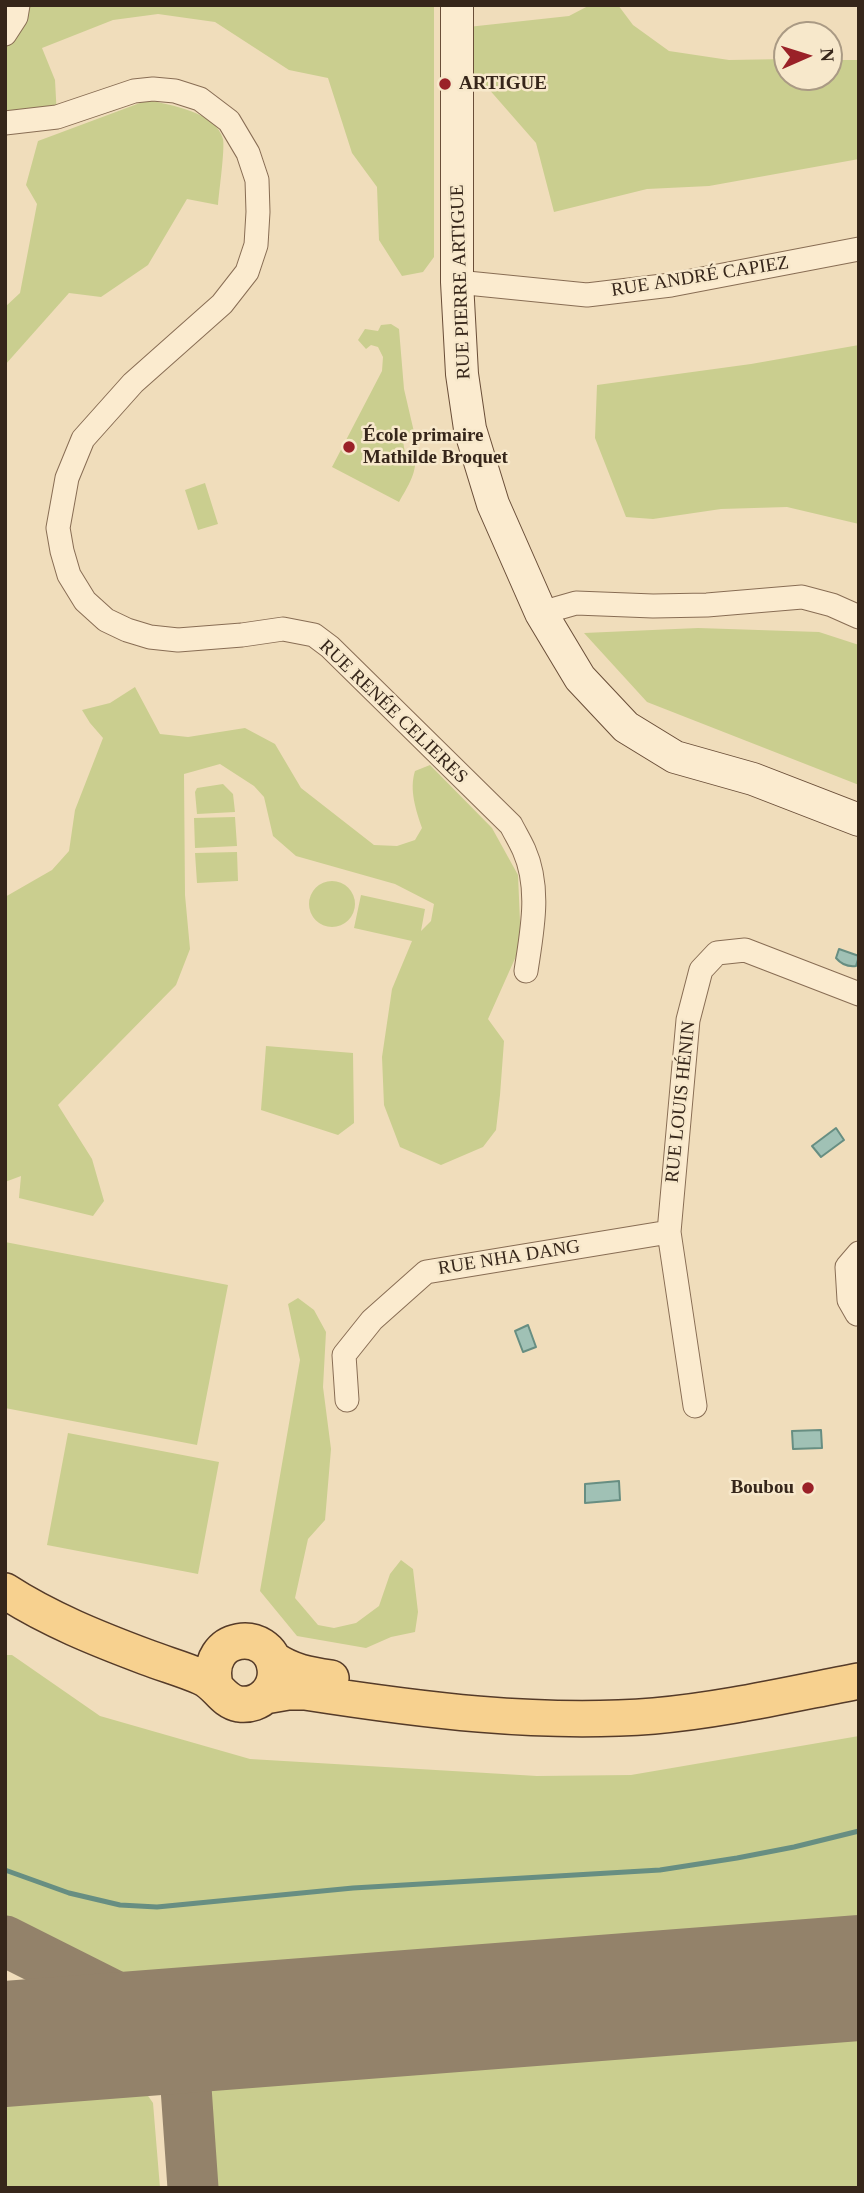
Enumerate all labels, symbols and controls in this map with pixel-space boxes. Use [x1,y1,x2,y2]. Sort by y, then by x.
north arrow [773,21,843,91]
text: N [817,48,838,62]
place label: ARTIGUE [459,73,547,95]
marker: ARTIGUE [437,76,453,92]
street label: RUE PIERRE ARTIGUE [446,184,476,380]
street label: RUE ANDRÉ CAPIEZ [610,252,790,302]
place label: École primaire Mathilde Broquet [363,425,508,469]
marker: École primaire Mathilde Broquet [341,439,357,455]
street label: RUE RENÉE CELIERES [314,635,472,789]
street label: RUE LOUIS HÉNIN [661,1020,701,1184]
street label: RUE NHA DANG [436,1236,582,1280]
place label: Boubou [731,1477,794,1499]
marker: Boubou [800,1480,816,1496]

